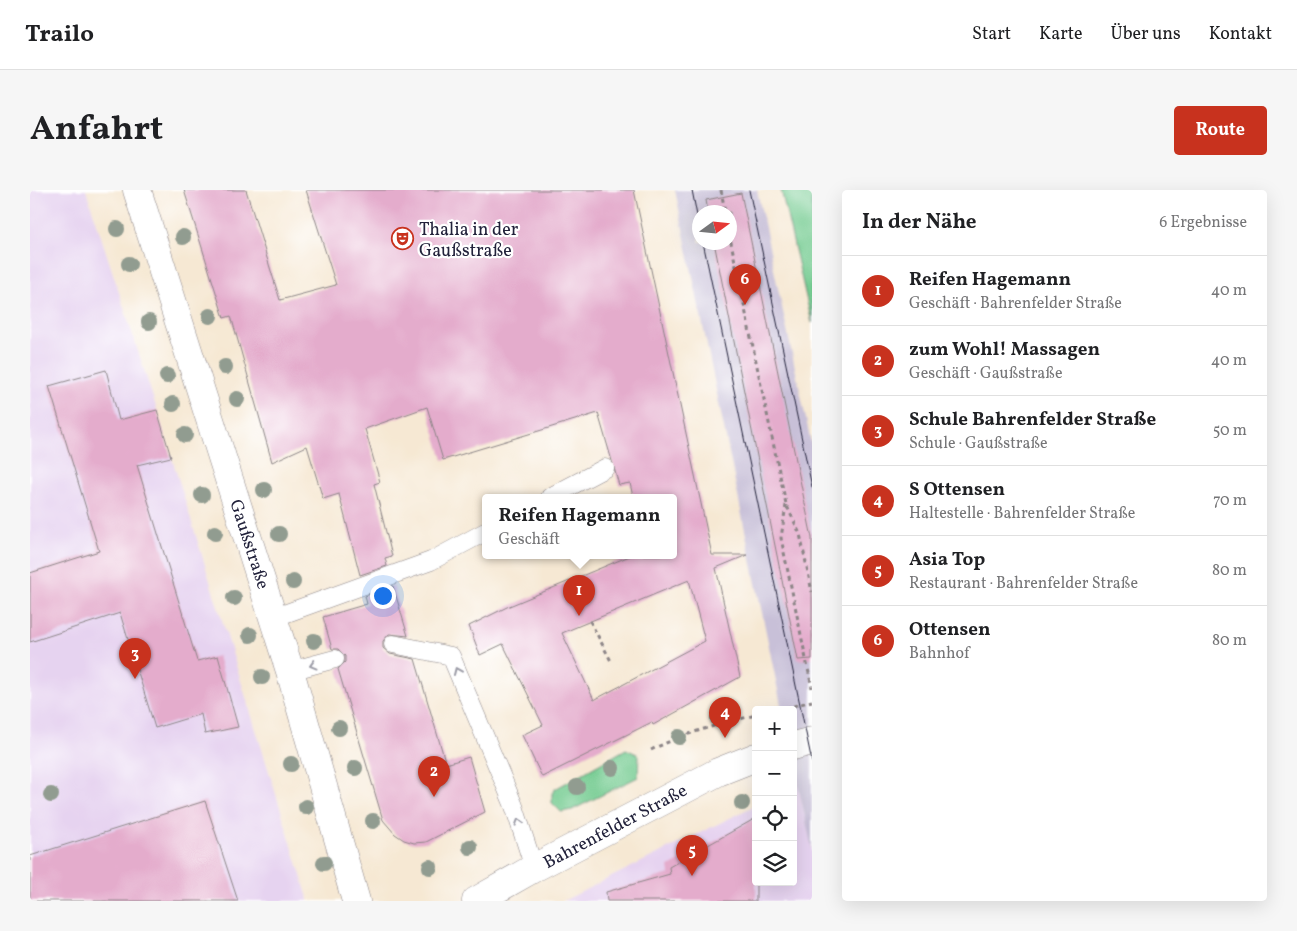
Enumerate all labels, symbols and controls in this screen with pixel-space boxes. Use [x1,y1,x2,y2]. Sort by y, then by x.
text: Trailo [25,18,94,52]
text: Start [972,22,1011,47]
text: Karte [1039,22,1083,47]
text: Über uns [1111,22,1181,47]
text: Kontakt [1209,22,1272,47]
text: Anfahrt [30,106,163,154]
button: Route [1174,106,1267,155]
north arrow [692,205,737,250]
text: In der Nähe [862,208,977,237]
text: 6 Ergebnisse [1159,212,1247,234]
place label: Thalia in der Gaußstraße [419,218,519,264]
theatre icon: Thalia in der Gaußstraße [391,227,415,251]
pin: 6 [729,264,761,305]
text: Reifen Hagemann [909,267,1071,293]
text: 1 [875,280,881,302]
text: 40 m [1211,280,1247,302]
text: Geschäft · Bahrenfelder Straße [909,293,1122,315]
text: zum Wohl! Massagen [909,337,1100,363]
text: 2 [874,350,882,372]
text: 40 m [1211,350,1247,372]
text: Geschäft · Gaußstraße [909,363,1063,385]
text: Schule Bahrenfelder Straße [909,407,1156,433]
text: 3 [874,420,882,442]
text: 50 m [1213,420,1247,442]
text: Schule · Gaußstraße [909,433,1048,455]
text: S Ottensen [909,477,1005,503]
text: 4 [873,490,883,512]
text: 70 m [1213,490,1247,512]
popup [482,494,677,559]
street label: Gaußstraße [222,496,275,592]
text: Reifen Hagemann [499,503,660,529]
text: Haltestelle · Bahrenfelder Straße [909,503,1135,525]
text: Geschäft [499,529,560,551]
text: Asia Top [909,547,985,573]
text: 5 [874,560,882,582]
text: 80 m [1212,560,1247,582]
text: Restaurant · Bahrenfelder Straße [909,573,1138,595]
pin: 1 [563,575,595,616]
your location [370,583,396,609]
text: Ottensen [909,617,991,643]
text: 6 [874,630,882,652]
text: 80 m [1212,630,1247,652]
pin: 3 [119,638,151,679]
text: Bahnhof [909,643,970,665]
one-way arrow [308,659,317,670]
one-way arrow [453,668,463,676]
pin: 4 [709,697,741,738]
map controls [752,706,797,886]
button: + [752,706,797,751]
button: − [752,751,797,796]
pin: 2 [418,756,450,797]
street label: Bahrenfelder Straße [539,779,692,876]
button: locate [752,796,797,841]
one-way arrow [515,818,525,826]
pin: 5 [676,835,708,876]
button: layers [752,841,797,886]

